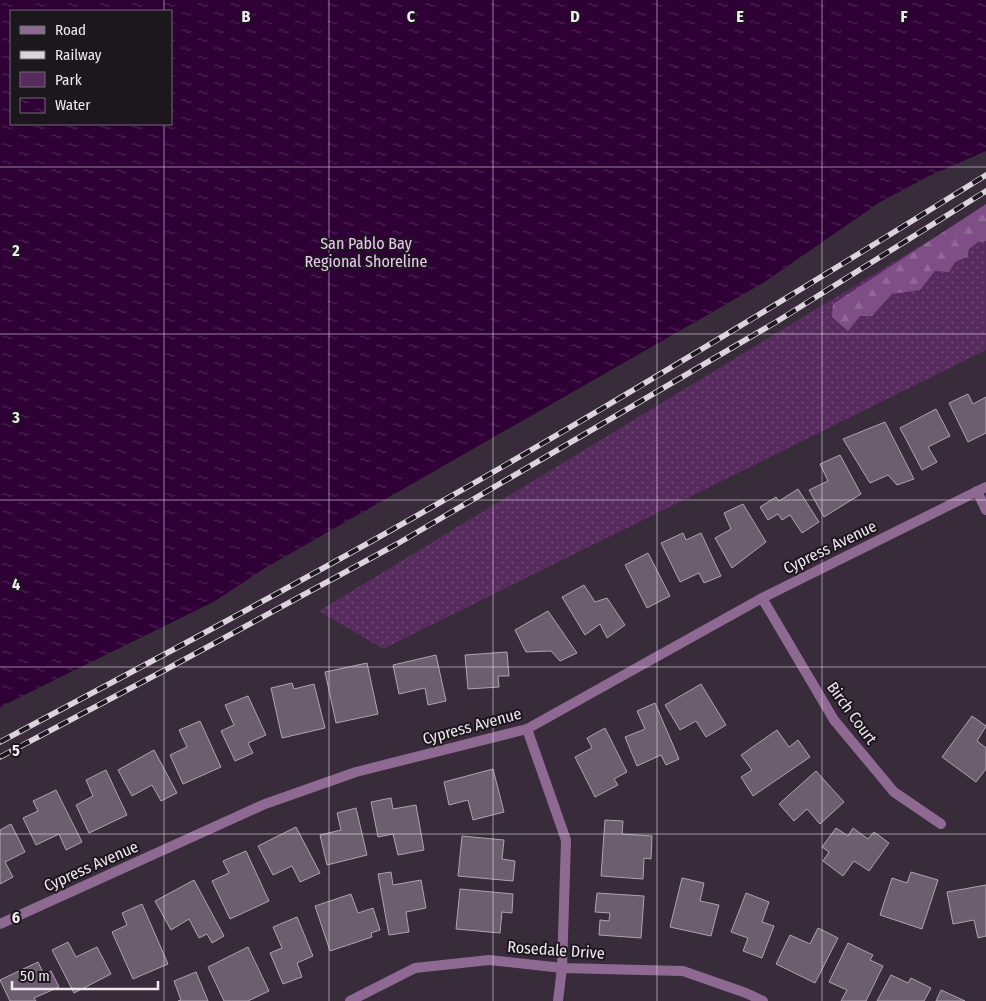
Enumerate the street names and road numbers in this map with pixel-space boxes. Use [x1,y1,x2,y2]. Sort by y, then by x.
street label: Cypress Avenue [780,516,880,578]
street label: Birch Court [823,678,881,748]
street label: Cypress Avenue [421,704,523,748]
street label: Cypress Avenue [41,837,141,895]
street label: Rosedale Drive [507,937,605,963]

